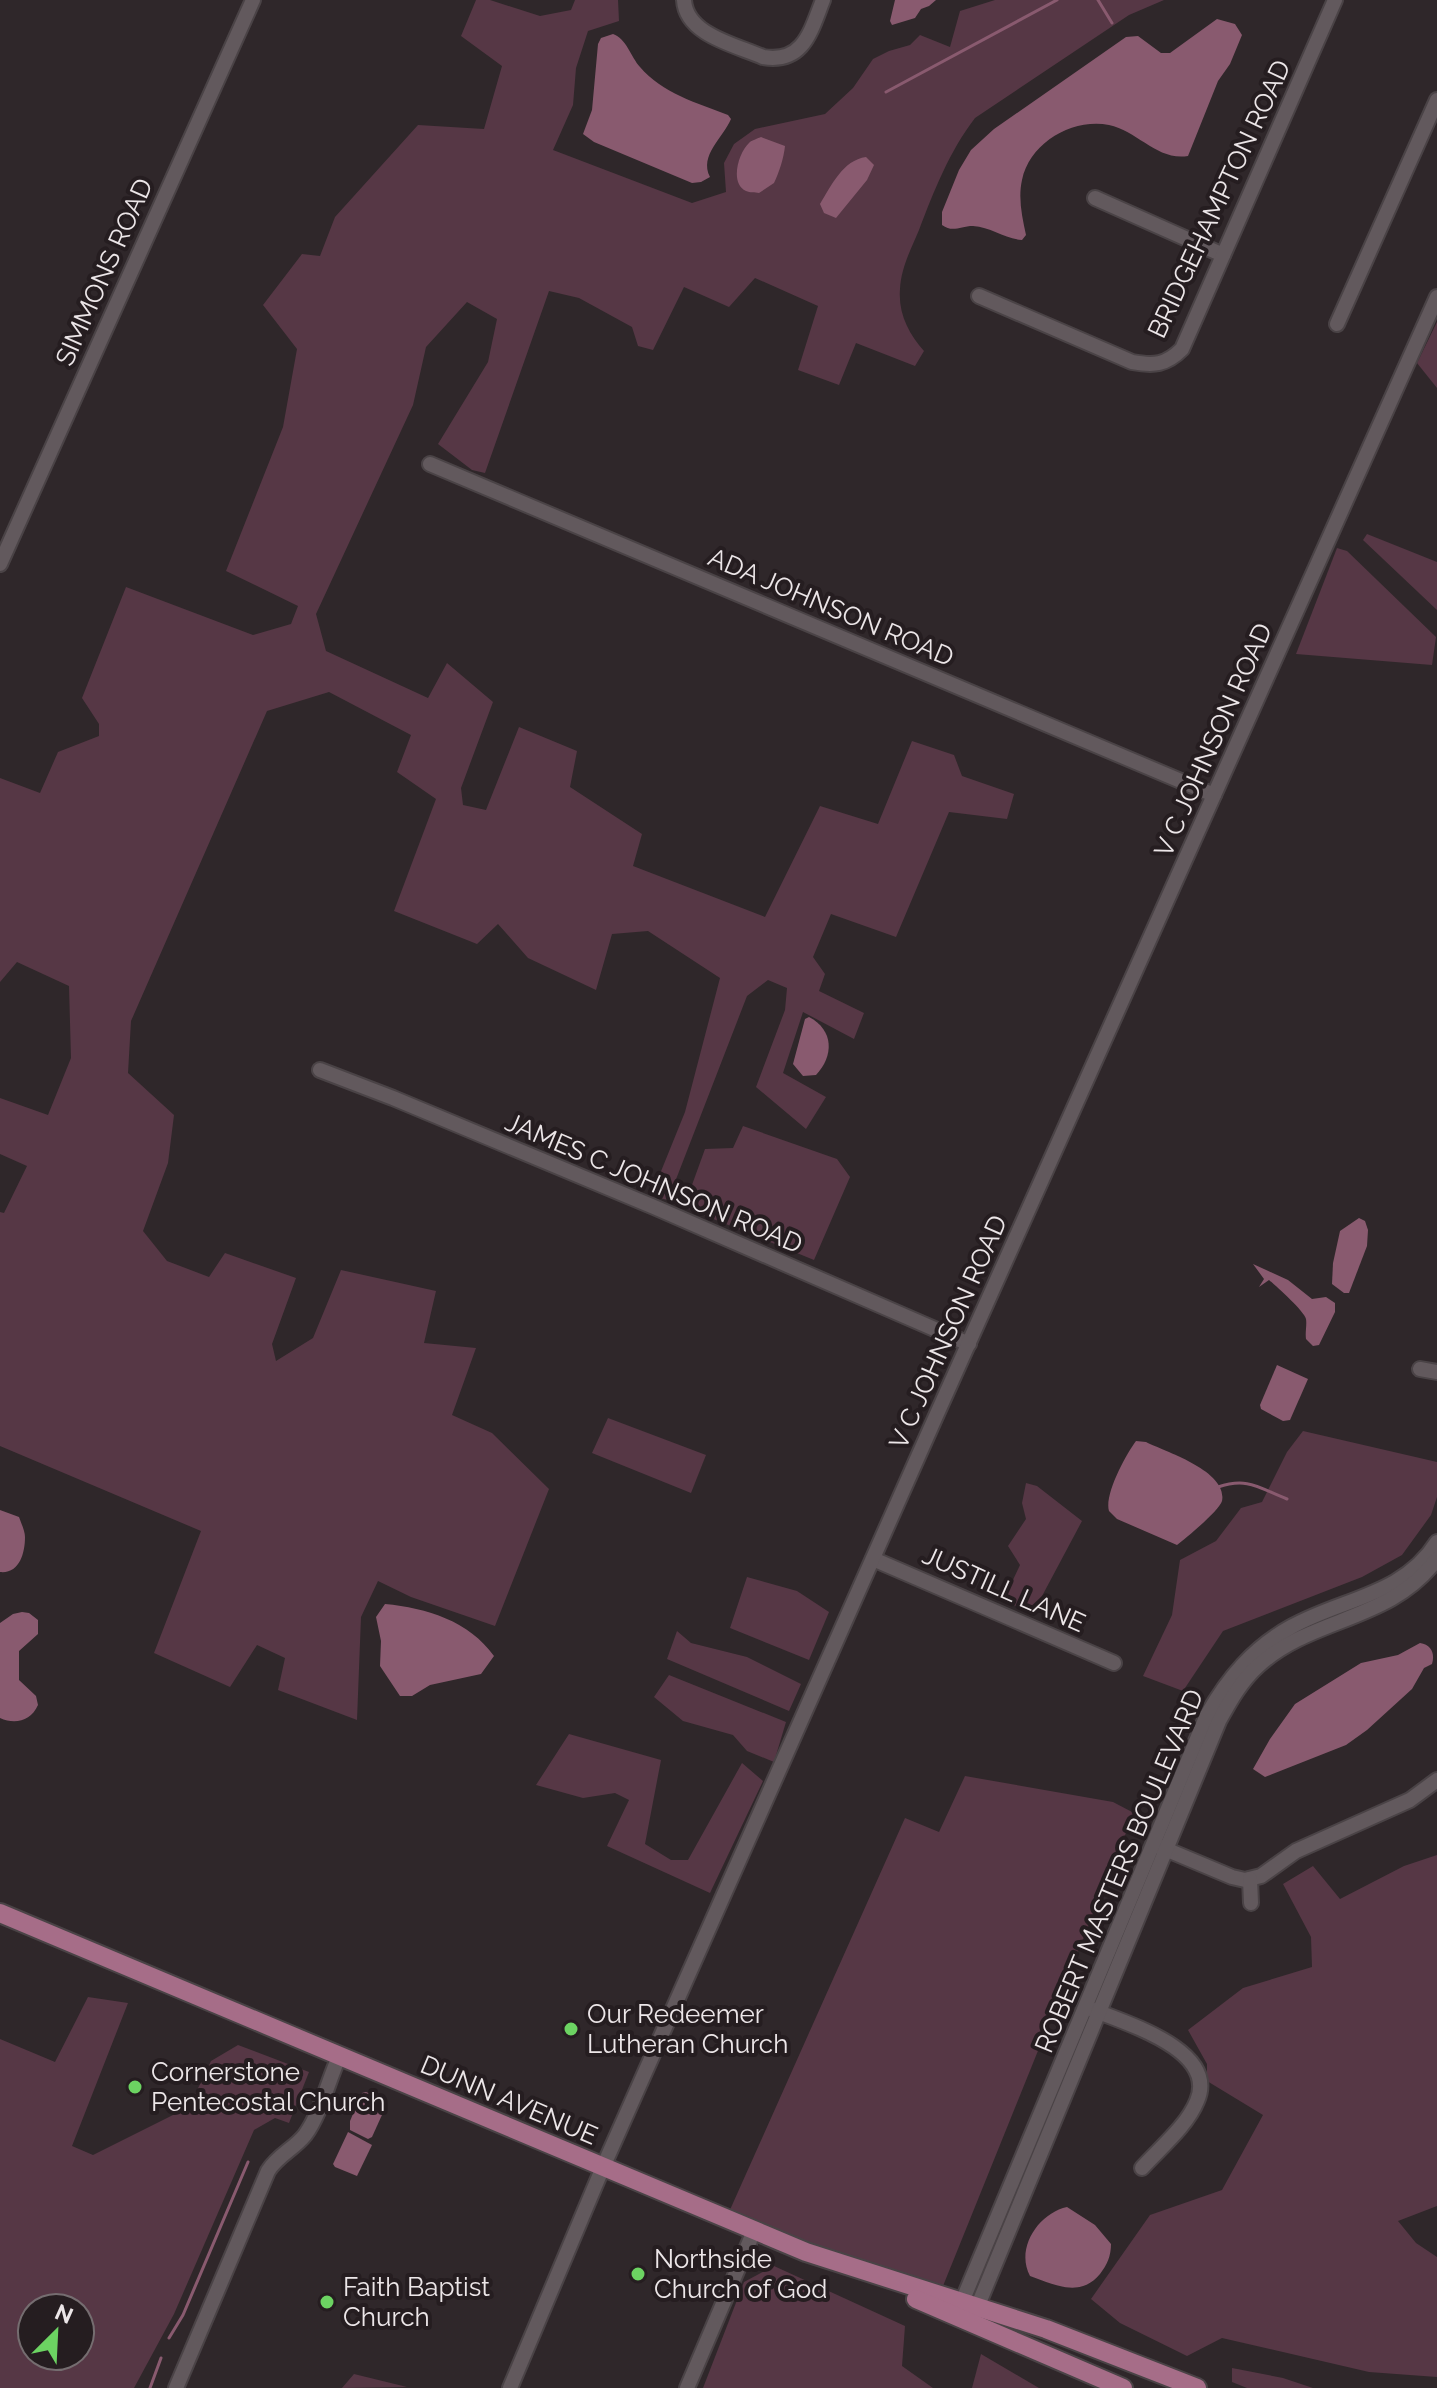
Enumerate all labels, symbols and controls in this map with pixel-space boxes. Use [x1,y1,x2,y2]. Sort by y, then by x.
street label: BRIDGEHAMPTON ROAD [1141,55,1297,343]
street label: SIMMONS ROAD [49,174,159,370]
street label: ADA JOHNSON ROAD [704,542,958,672]
street label: V C JOHNSON ROAD [1148,619,1278,861]
street label: JAMES C JOHNSON ROAD [501,1107,807,1259]
street label: V C JOHNSON ROAD [883,1211,1013,1453]
street label: JUSTILL LANE [918,1540,1090,1638]
street label: ROBERT MASTERS BOULEVARD [1029,1685,1209,2057]
place label: Our Redeemer Lutheran Church [587,1999,788,2059]
marker: Our Redeemer Lutheran Church [562,2020,580,2038]
street label: DUNN AVENUE [416,2049,602,2151]
place label: Cornerstone Pentecostal Church [151,2057,386,2117]
marker: Cornerstone Pentecostal Church [126,2078,144,2096]
place label: Northside Church of God [654,2244,827,2304]
marker: Northside Church of God [629,2265,647,2283]
place label: Faith Baptist Church [343,2272,490,2332]
north arrow [16,2292,96,2372]
marker: Faith Baptist Church [318,2293,336,2311]
text: N [51,2298,77,2329]

